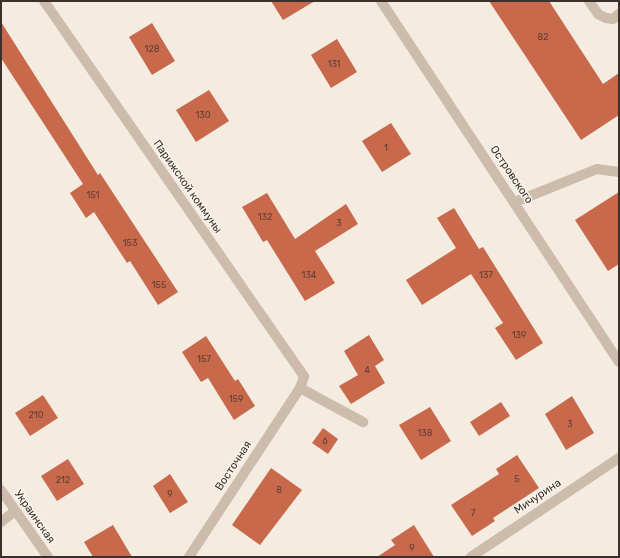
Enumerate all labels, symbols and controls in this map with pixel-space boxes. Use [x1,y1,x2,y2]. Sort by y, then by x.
house number: 82 [537,32,549,42]
house number: 128 [145,44,159,54]
house number: 131 [328,59,340,69]
house number: 130 [196,110,210,120]
street label: Парижской коммуны [150,138,224,236]
house number: 1 [384,143,388,153]
street label: Островского [487,143,535,207]
house number: 151 [87,190,99,200]
house number: 132 [258,212,272,222]
house number: 3 [336,218,342,228]
house number: 153 [123,238,137,248]
house number: 134 [302,270,316,280]
house number: 137 [479,270,493,280]
house number: 155 [152,280,166,290]
house number: 139 [512,330,526,340]
house number: 157 [197,354,211,364]
house number: 4 [364,365,370,375]
house number: 159 [229,394,243,404]
house number: 210 [29,410,43,420]
house number: 3 [567,419,573,429]
house number: 138 [418,428,432,438]
house number: 6 [322,436,328,446]
street label: Восточная [213,439,255,493]
house number: 5 [514,474,520,484]
house number: 212 [56,475,70,485]
street label: Мичурина [512,477,564,517]
house number: 8 [276,485,282,495]
street label: Украинская [11,488,57,546]
house number: 9 [167,489,173,499]
house number: 7 [471,508,475,518]
house number: 9 [409,543,415,553]

